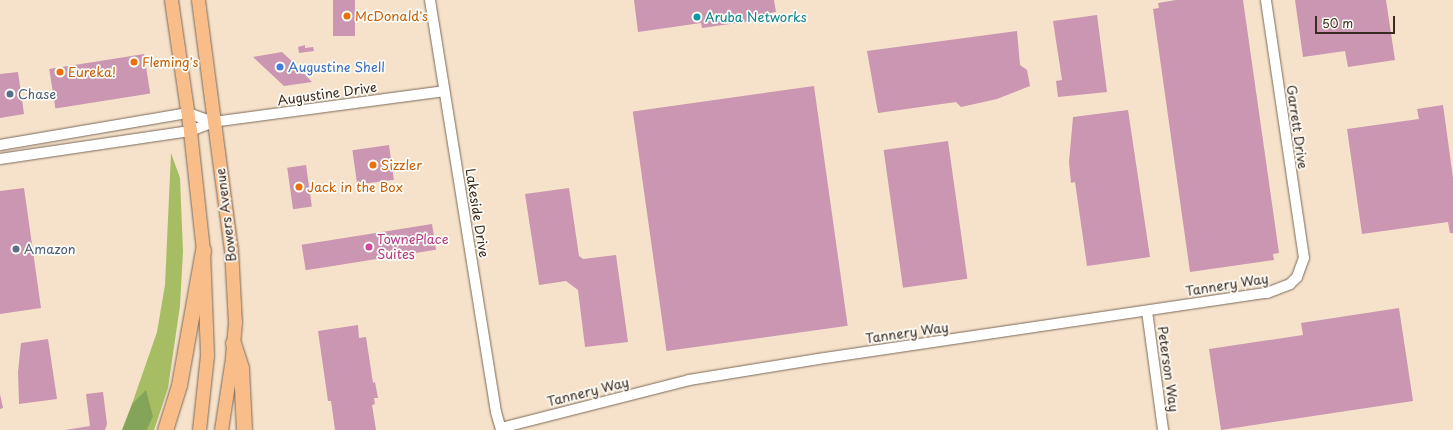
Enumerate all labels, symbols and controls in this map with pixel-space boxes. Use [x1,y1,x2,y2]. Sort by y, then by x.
place label: McDonald's [355,8,428,24]
scale bar [1317,8,1397,34]
place label: Aruba Networks [705,9,807,25]
marker: McDonald's [342,11,352,21]
marker: Aruba Networks [692,12,702,22]
text: 50 m [1322,14,1353,32]
place label: Fleming's [142,54,198,70]
marker: Fleming's [129,57,139,67]
place label: Augustine Shell [288,59,386,75]
marker: Augustine Shell [275,62,285,72]
place label: Eureka! [68,64,116,80]
marker: Eureka! [55,67,65,77]
street label: Augustine Drive [276,79,378,109]
street label: Garrett Drive [1283,84,1311,170]
place label: Chase [18,86,56,102]
marker: Chase [5,89,15,99]
place label: Sizzler [381,157,422,173]
marker: Sizzler [368,160,378,170]
street label: Lakeside Drive [462,167,492,259]
street label: Bowers Avenue [213,168,239,262]
place label: Jack in the Box [307,179,404,195]
marker: Jack in the Box [294,182,304,192]
place label: TownePlace Suites [377,232,449,263]
place label: Amazon [24,241,76,257]
marker: TownePlace Suites [364,242,374,252]
marker: Amazon [11,244,21,254]
street label: Tannery Way [1184,271,1270,299]
street label: Tannery Way [864,319,950,347]
street label: Peterson Way [1154,325,1182,413]
street label: Tannery Way [546,374,630,410]

